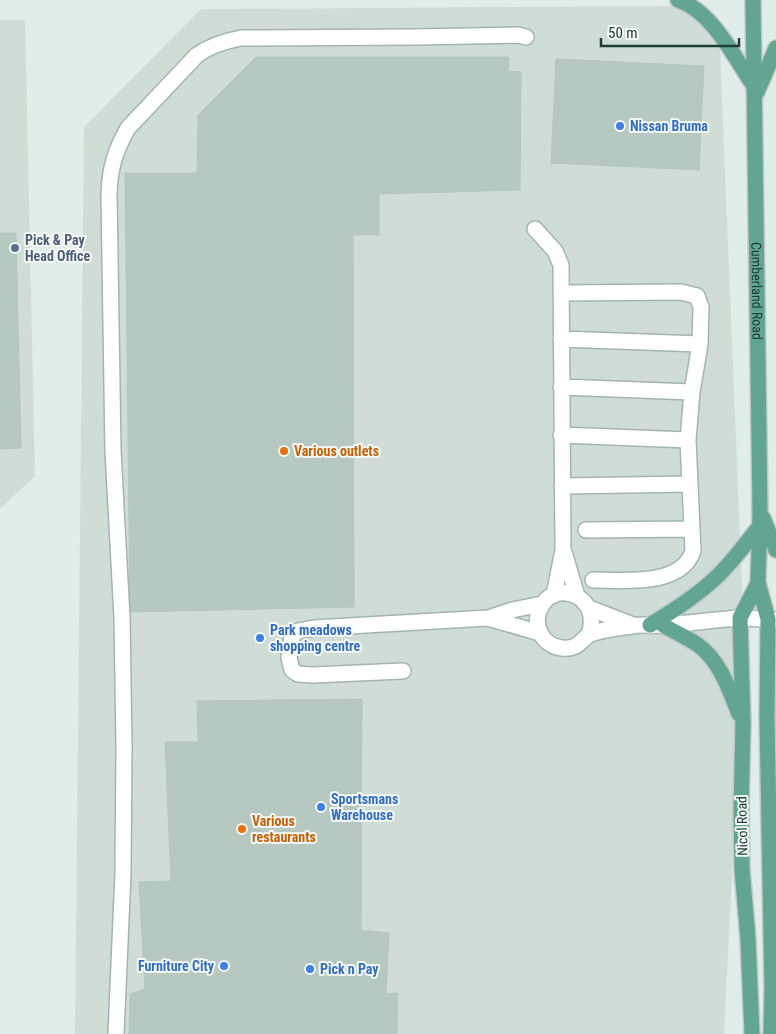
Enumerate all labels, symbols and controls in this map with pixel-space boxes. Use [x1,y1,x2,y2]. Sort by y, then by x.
scale bar [601,15,738,47]
text: 50 m [608,24,638,42]
place label: Nissan Bruma [630,118,708,134]
marker: Nissan Bruma [614,120,626,132]
place label: Pick & Pay Head Office [25,232,90,264]
marker: Pick & Pay Head Office [9,242,21,254]
street label: Cumberland Road [748,242,766,340]
place label: Various outlets [294,443,379,459]
marker: Various outlets [278,445,290,457]
place label: Park meadows shopping centre [270,622,361,654]
marker: Park meadows shopping centre [254,632,266,644]
place label: Sportsmans Warehouse [331,791,398,823]
street label: Nicol Road [733,796,751,856]
marker: Sportsmans Warehouse [315,801,327,813]
place label: Various restaurants [252,813,316,845]
marker: Various restaurants [236,823,248,835]
place label: Furniture City [138,958,215,974]
marker: Furniture City [218,960,230,972]
place label: Pick n Pay [320,961,379,977]
marker: Pick n Pay [304,963,316,975]

